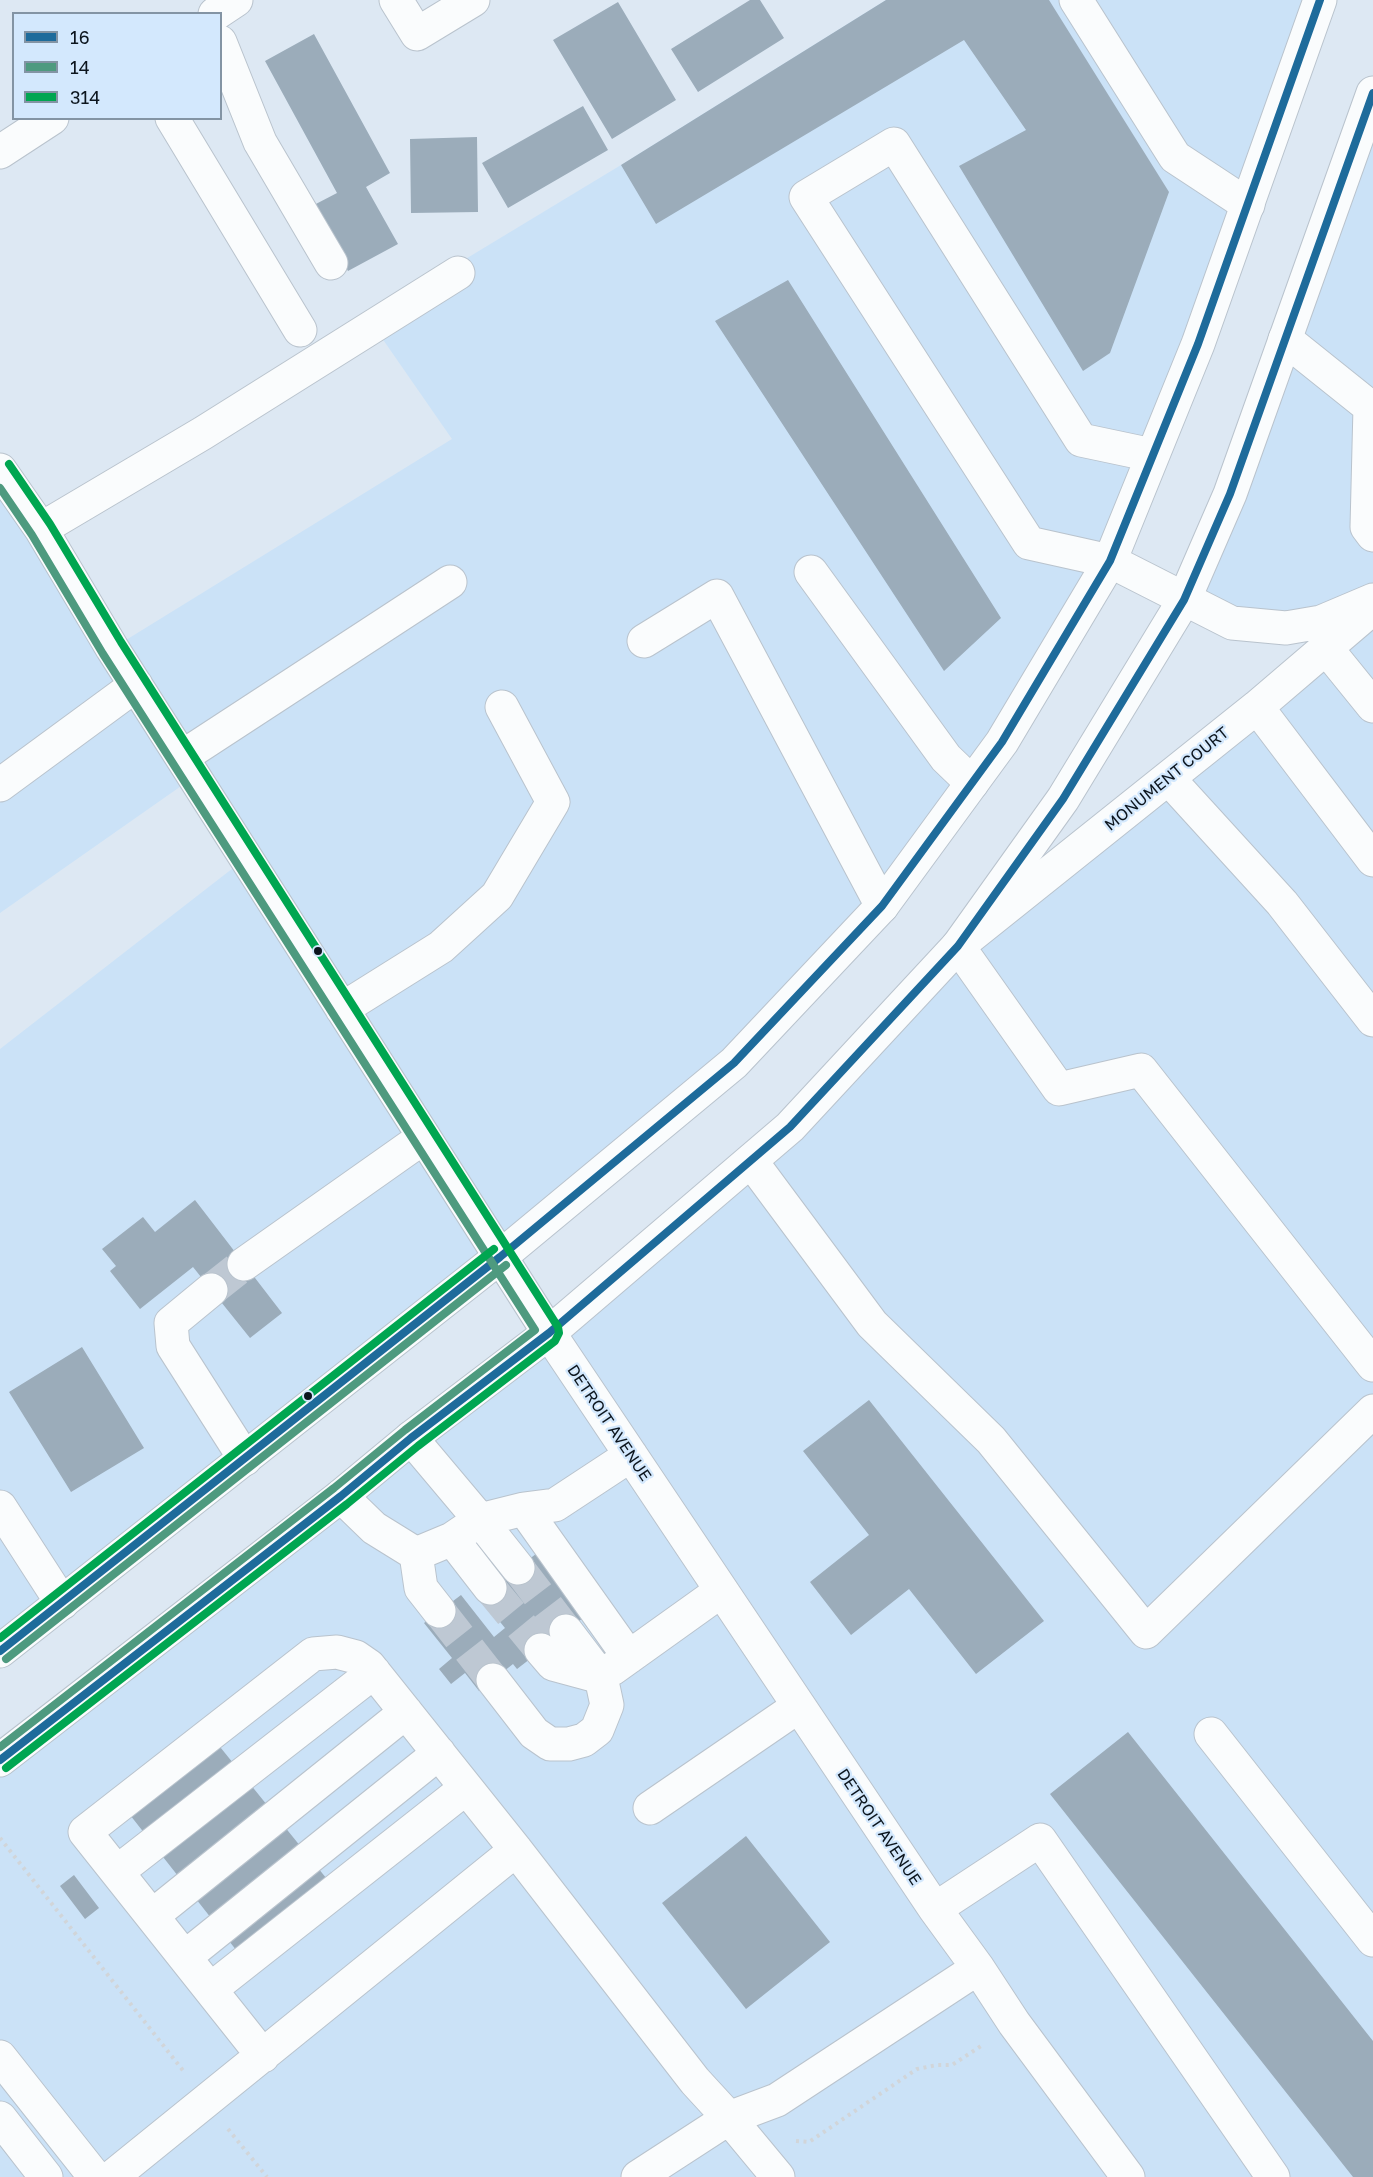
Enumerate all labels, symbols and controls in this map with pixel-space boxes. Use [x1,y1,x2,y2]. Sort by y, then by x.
legend [12,12,222,120]
text: 16 [70,26,90,48]
text: 14 [70,56,90,78]
text: 314 [70,86,100,108]
street label: MONUMENT COURT [1101,723,1233,835]
unlabelled marker [312,945,324,957]
street label: DETROIT AVENUE [563,1361,655,1485]
unlabelled marker [302,1390,314,1402]
street label: DETROIT AVENUE [833,1765,925,1889]

